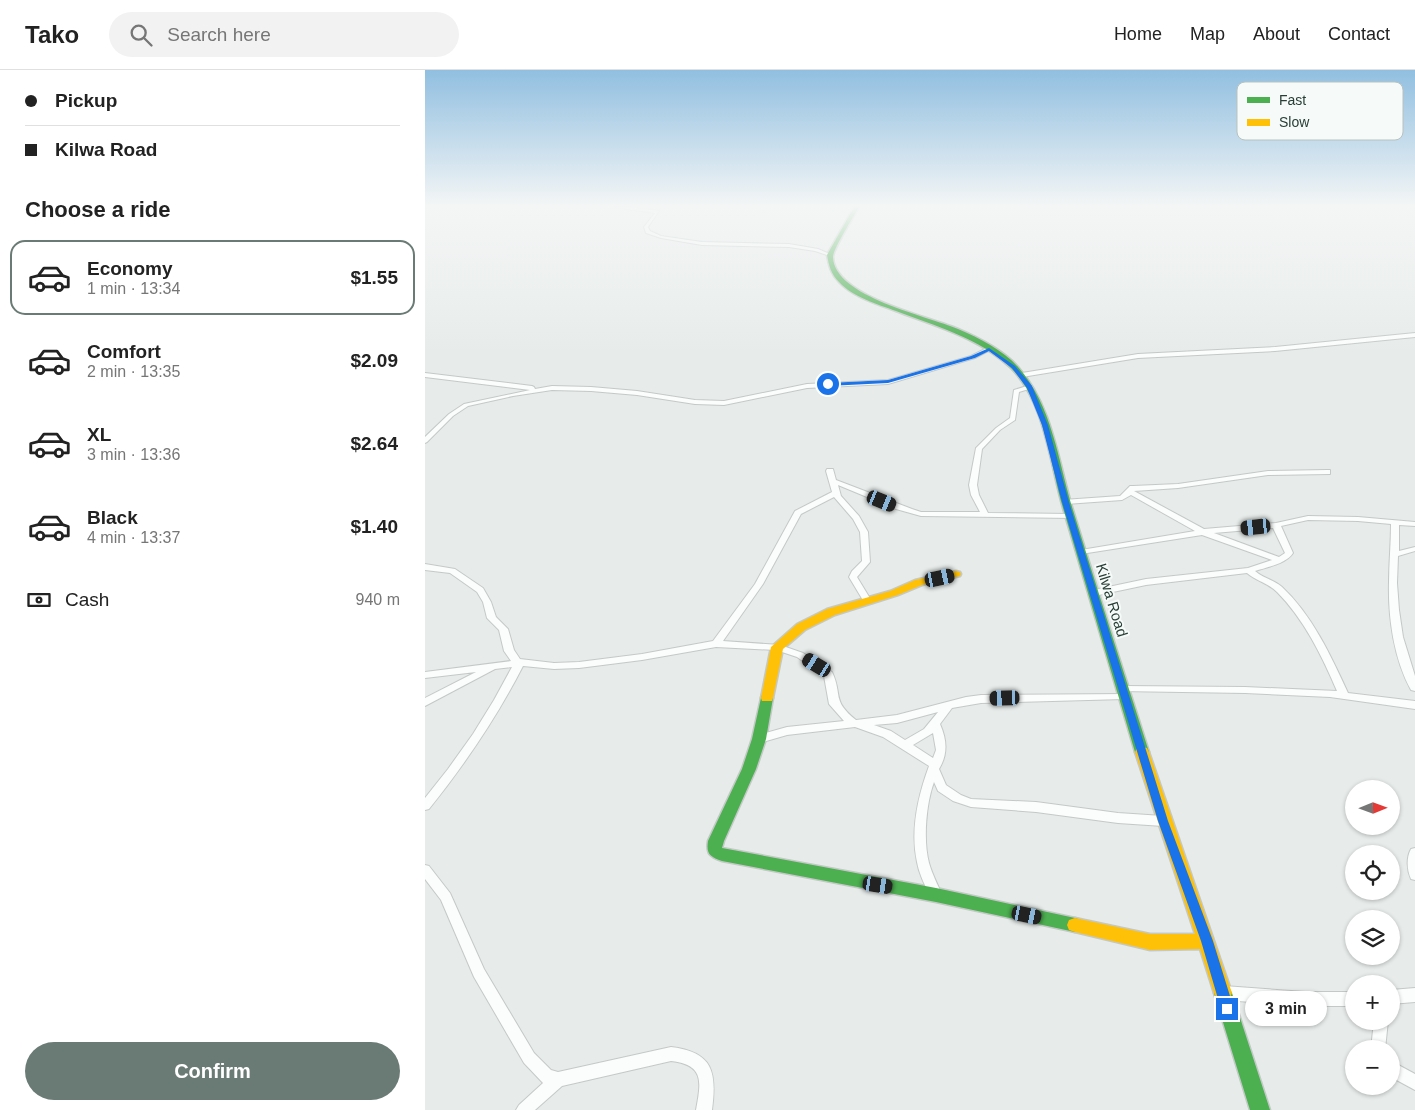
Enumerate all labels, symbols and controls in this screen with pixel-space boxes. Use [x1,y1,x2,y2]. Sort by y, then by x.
search box [109,12,459,57]
text: Tako [25,21,79,48]
icon: search [127,21,155,49]
text: Search here [167,24,271,45]
text: Home [1114,24,1162,44]
text: Map [1190,24,1225,44]
text: About [1253,24,1300,44]
text: Contact [1328,24,1390,44]
legend [1237,82,1403,140]
text: Pickup [55,90,117,111]
text: Fast [1279,92,1306,108]
text: Slow [1279,114,1310,130]
text: Kilwa Road [55,139,157,160]
text: Choose a ride [25,197,170,222]
icon: car [27,255,72,300]
text: Economy [87,258,173,279]
text: $1.55 [350,267,398,288]
text: 1 min · 13:34 [87,280,180,297]
icon: car [27,338,72,383]
text: Comfort [87,341,161,362]
text: $2.09 [350,350,398,371]
text: 2 min · 13:35 [87,363,180,380]
route start [817,373,839,395]
icon: car [27,421,72,466]
text: XL [87,424,111,445]
text: $2.64 [350,433,398,454]
text: 3 min · 13:36 [87,446,180,463]
car [865,488,898,514]
icon: car [27,504,72,549]
text: Black [87,507,138,528]
text: $1.40 [350,516,398,537]
car [1240,518,1271,536]
text: 4 min · 13:37 [87,529,180,546]
street label: Kilwa Road [1093,561,1131,639]
car [923,568,956,588]
icon: cash [25,586,53,614]
text: Cash [65,589,109,610]
text: 940 m [356,591,400,608]
car [800,651,833,679]
car [989,690,1020,706]
north arrow [1345,780,1400,835]
map controls [1345,780,1400,1095]
button: locate [1345,845,1400,900]
car [862,875,893,895]
car [1010,905,1043,925]
button: layers [1345,910,1400,965]
button: + [1345,975,1400,1030]
callout: 3 min [1245,992,1327,1026]
route end [1216,998,1238,1020]
text: 3 min [1265,1000,1307,1017]
button: − [1345,1040,1400,1095]
button: Confirm [25,1042,400,1100]

